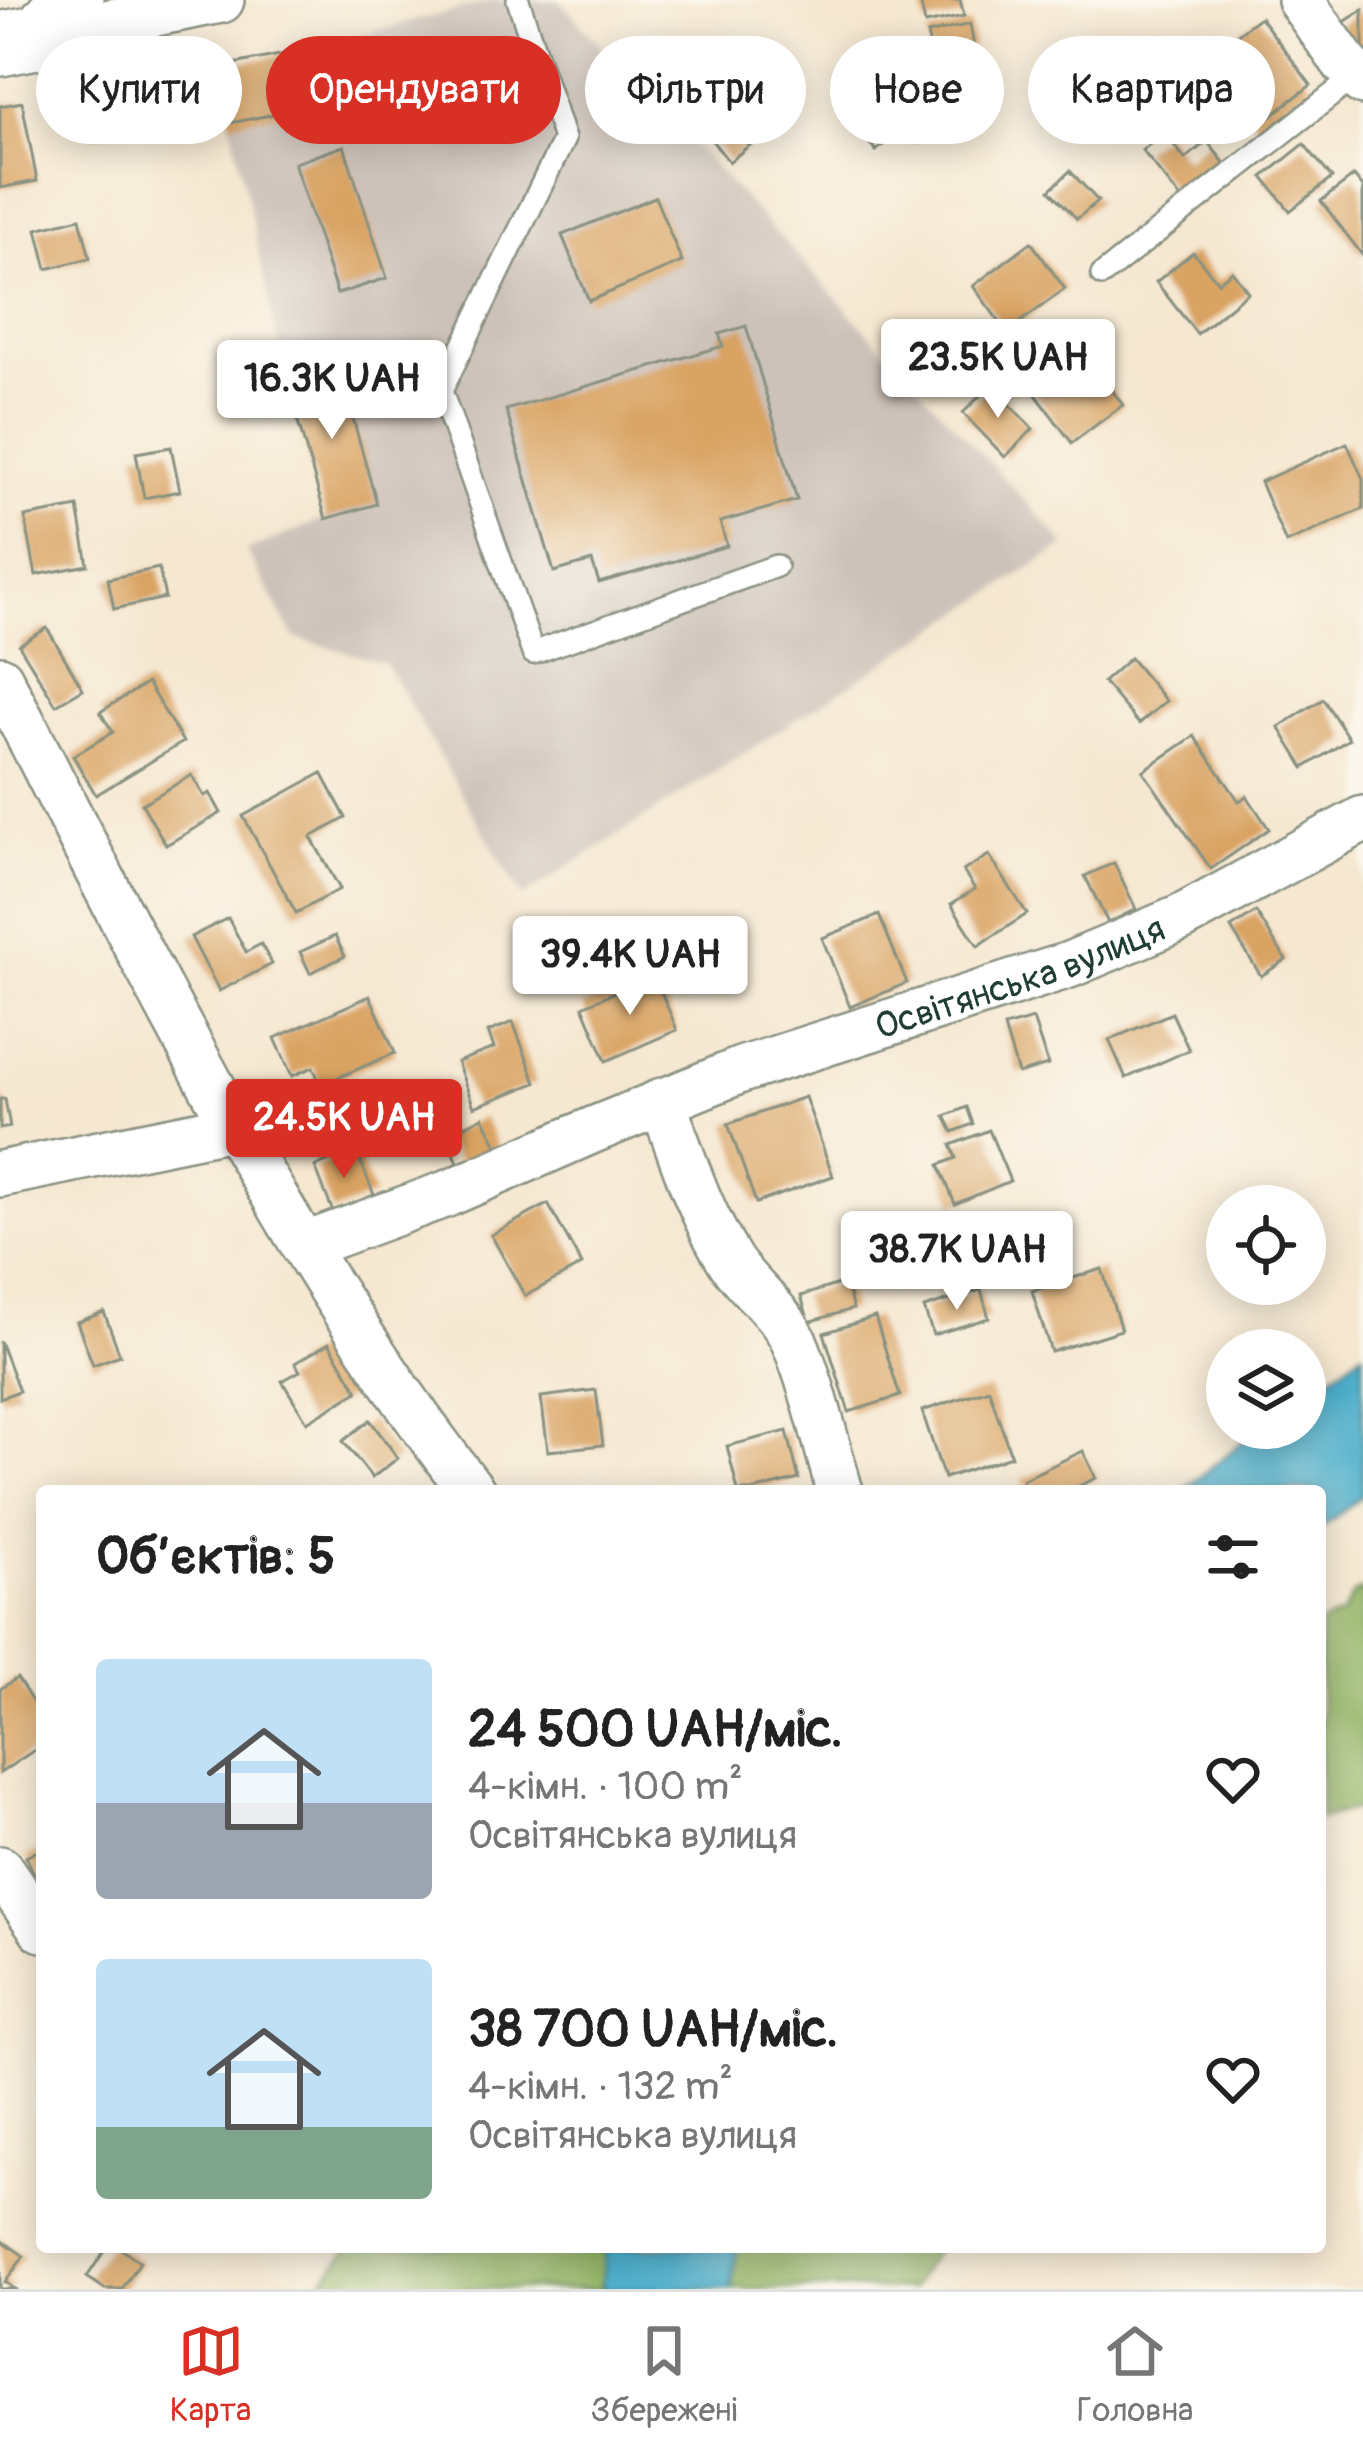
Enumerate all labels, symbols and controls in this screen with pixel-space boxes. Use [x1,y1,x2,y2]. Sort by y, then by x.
chip: Купити [36,36,242,144]
chip: Орендувати [266,36,561,144]
chip: Фільтри [585,36,806,144]
chip: Нове [830,36,1004,144]
chip: Квартира [1028,36,1275,144]
pin: 23.5K UAH [861,319,1135,421]
text: 23.5K UAH [908,333,1088,382]
pin: 16.3K UAH [195,340,469,442]
text: 16.3K UAH [244,354,420,403]
street label: Освітянська вулиця [870,906,1172,1050]
pin: 39.4K UAH [493,916,767,1018]
text: 39.4K UAH [540,930,720,979]
pin: 24.5K UAH [207,1079,481,1181]
text: 24.5K UAH [253,1093,435,1142]
map controls [1206,1185,1326,1449]
button: locate [1206,1185,1326,1305]
pin: 38.7K UAH [820,1211,1094,1313]
text: 38.7K UAH [868,1225,1046,1274]
button: layers [1206,1329,1326,1449]
icon: filters [1200,1524,1266,1590]
text: Об’єктів: 5 [96,1525,336,1589]
text: 24 500 UAH/міс. [468,1698,843,1762]
icon: home [192,1707,336,1851]
icon: heart [1200,1746,1266,1812]
text: 4-кімн. · 100 m² [468,1762,742,1811]
text: Освітянська вулиця [468,1811,797,1860]
text: 38 700 UAH/міс. [468,1998,838,2062]
icon: home [192,2007,336,2151]
icon: heart [1200,2046,1266,2112]
text: 4-кімн. · 132 m² [468,2062,733,2111]
text: Освітянська вулиця [468,2111,797,2160]
tab: Карта [170,2318,251,2431]
tab: Збережені [591,2318,737,2431]
tab: Головна [1077,2318,1193,2431]

